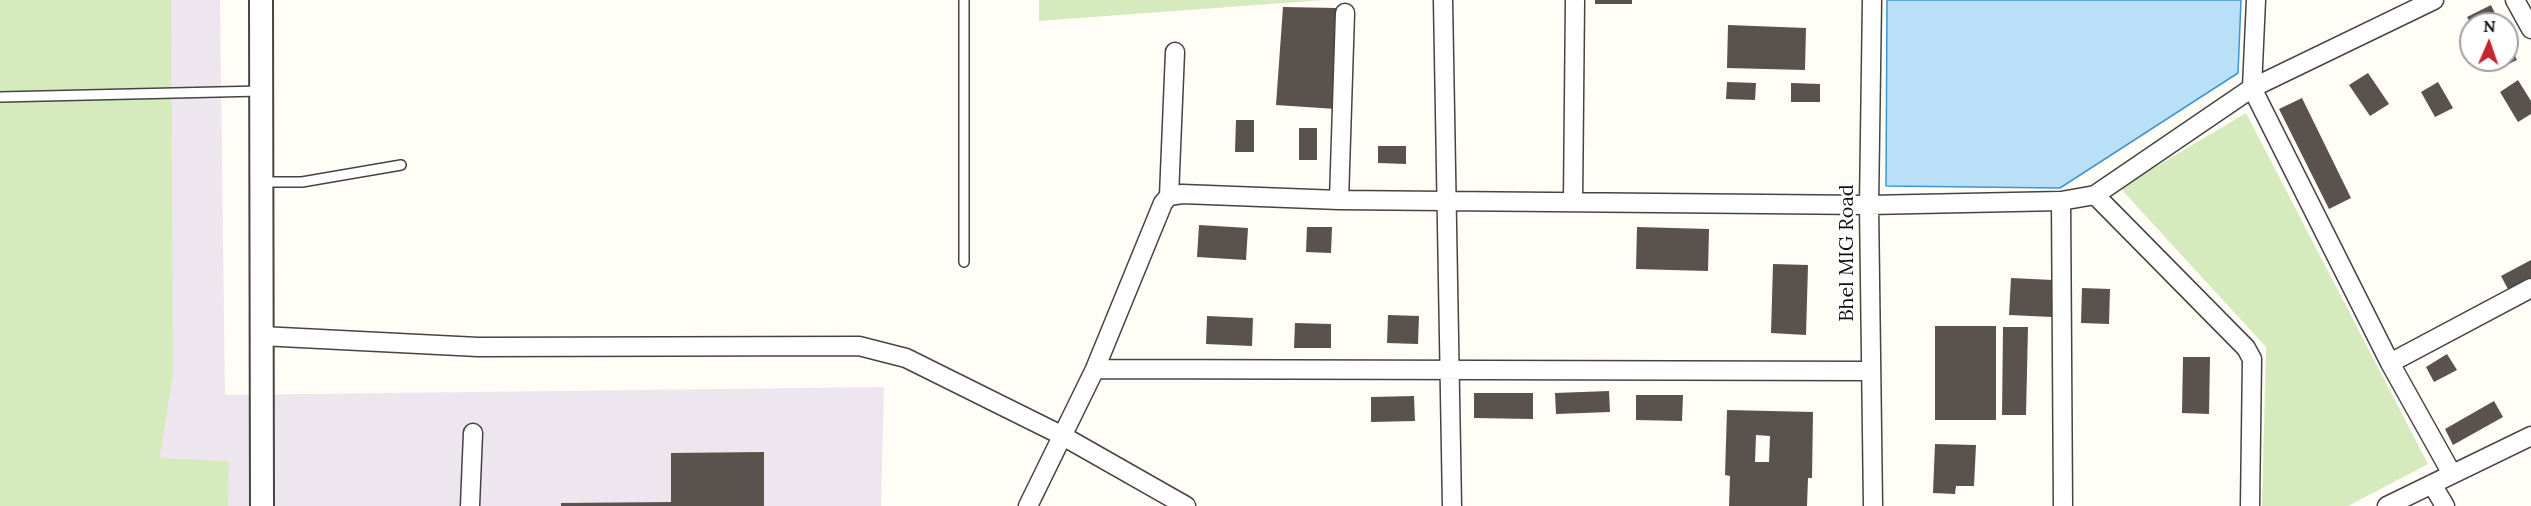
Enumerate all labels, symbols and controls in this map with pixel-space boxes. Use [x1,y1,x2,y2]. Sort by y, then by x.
north arrow [2459,12,2519,72]
text: N [2483,16,2496,36]
street label: Bhel MIG Road [1835,184,1859,322]

